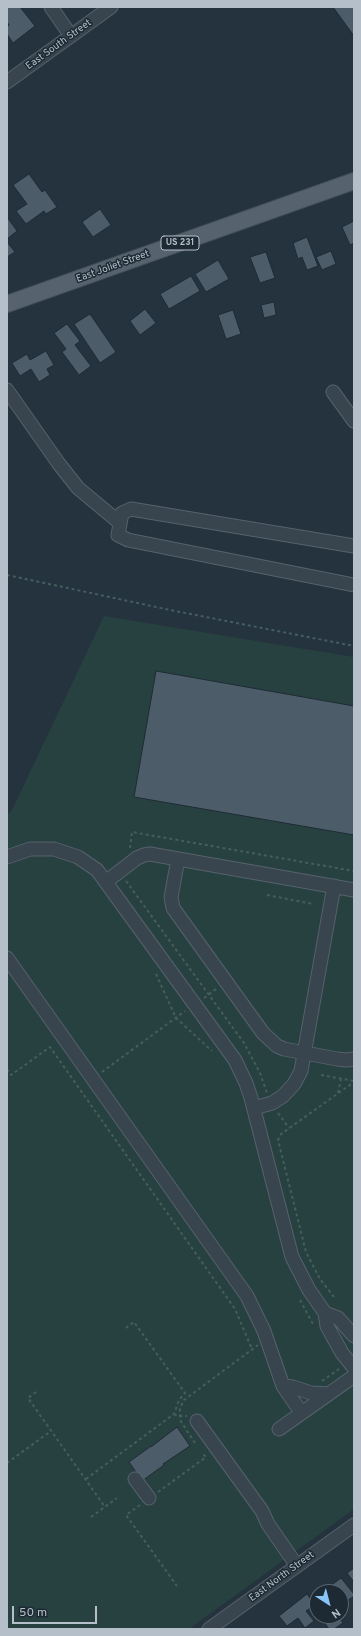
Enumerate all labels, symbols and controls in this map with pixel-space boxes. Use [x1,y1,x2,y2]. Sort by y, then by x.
street label: East South Street [24,17,94,73]
road number: US 231 [161,236,199,250]
street label: East Joliet Street [75,248,151,286]
street label: East North Street [247,1549,317,1605]
north arrow [309,1584,349,1624]
scale bar [14,1598,99,1624]
text: 50 m [19,1605,47,1621]
text: N [328,1605,343,1621]

